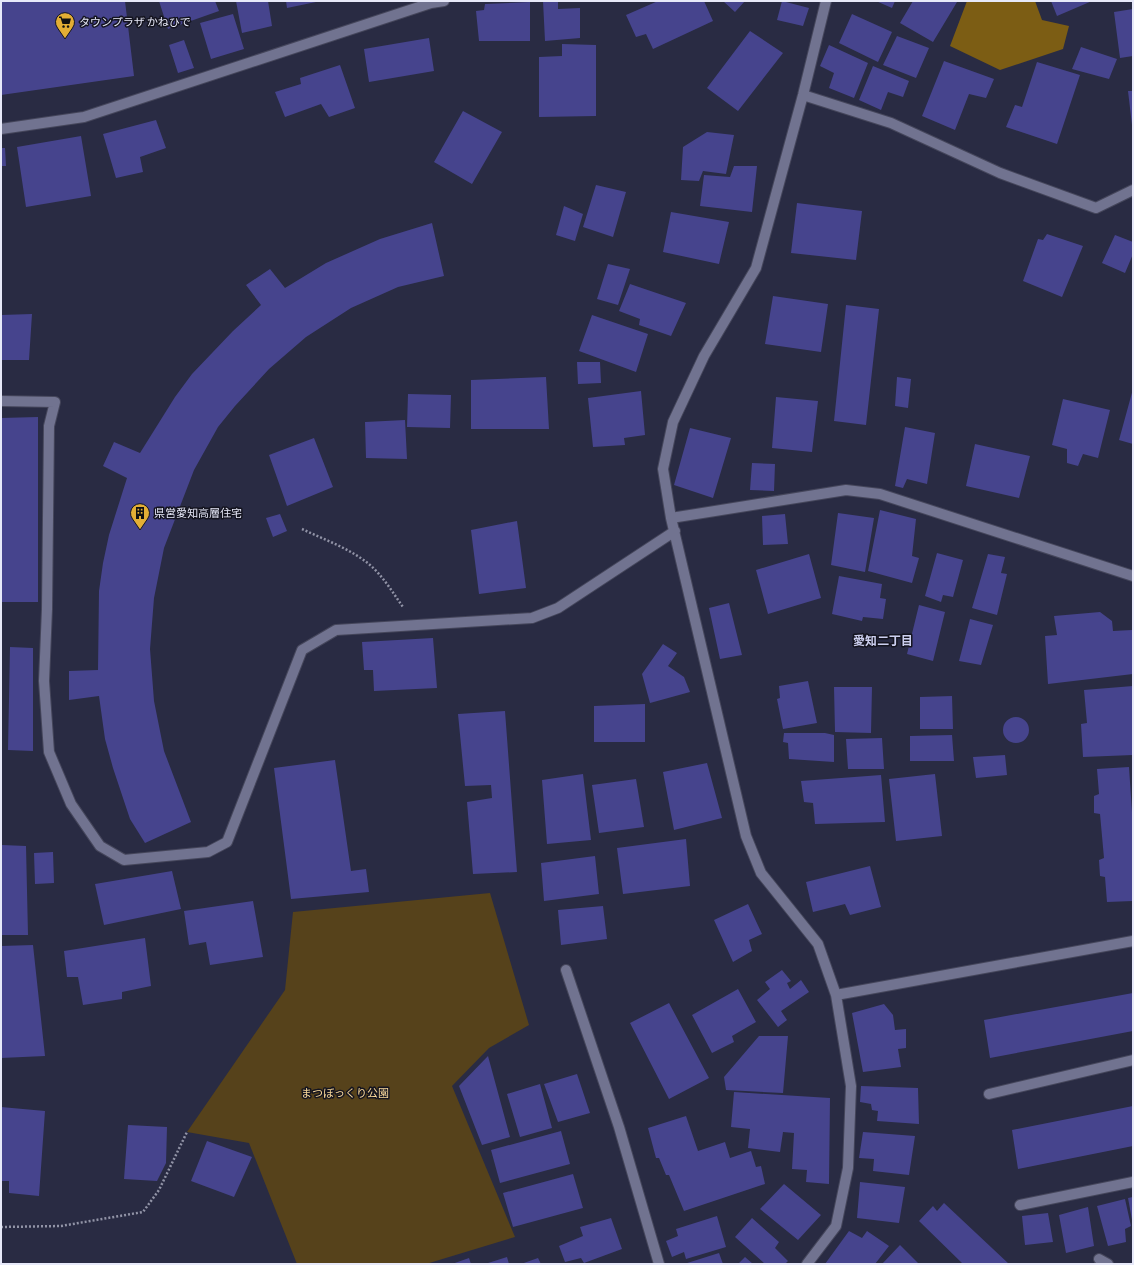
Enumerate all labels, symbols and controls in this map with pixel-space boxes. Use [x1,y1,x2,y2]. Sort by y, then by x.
supermarket icon: タウンプラザ かねひで [54,11,76,39]
place label: タウンプラザ かねひで [79,15,191,28]
building icon: 県営愛知高層住宅 [129,502,151,530]
place label: 県営愛知高層住宅 [154,506,242,519]
district label: 愛知二丁目 [853,633,913,647]
park label: まつぼっくり公園 [301,1086,389,1099]

